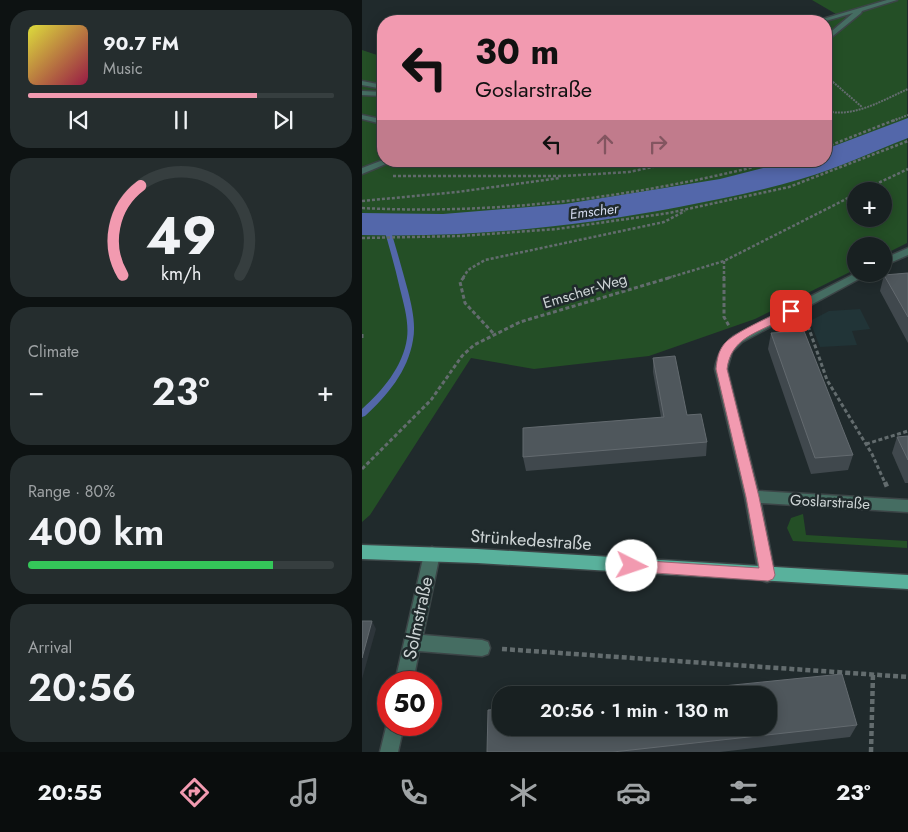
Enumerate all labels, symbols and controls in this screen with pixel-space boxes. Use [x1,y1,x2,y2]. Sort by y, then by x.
text: 30 m [475,27,559,77]
text: 90.7 FM [103,30,179,57]
icon: left [392,35,457,100]
text: Music [103,57,143,80]
text: Goslarstraße [475,73,592,105]
icon: previous [65,106,93,134]
icon: pause [167,106,195,134]
icon: next [269,106,297,134]
icon: left [538,130,566,158]
icon: ahead [591,130,619,158]
icon: right [644,130,672,158]
map controls [847,182,892,282]
button: + [847,182,892,227]
text: 49 [145,198,217,274]
water label: Emscher [569,198,621,224]
button: − [847,237,892,282]
text: km/h [161,261,201,287]
street label: Emscher-Weg [540,268,630,314]
pin [770,290,812,332]
icon: arrive [777,297,805,325]
text: Climate [28,340,79,363]
text: 23° [152,364,209,419]
text: − [28,371,45,412]
text: + [317,371,334,412]
text: Range · 80% [28,480,115,503]
street label: Goslarstraße [790,489,871,515]
text: 400 km [28,504,164,559]
street label: Strünkedestraße [469,523,593,557]
position arrow [605,539,657,591]
street label: Solmstraße [397,574,439,662]
text: Arrival [28,636,72,659]
text: 20:56 [28,660,136,715]
speed limit sign: 50 [377,671,442,736]
text: 20:56 · 1 min · 130 m [540,697,729,724]
icon: directions [177,775,212,810]
icon: music [287,775,322,810]
icon: phone [396,775,431,810]
icon: climate [506,775,541,810]
icon: car [616,775,651,810]
icon: filters [726,775,761,810]
text: 20:55 [37,776,102,808]
text: 23° [836,776,871,808]

